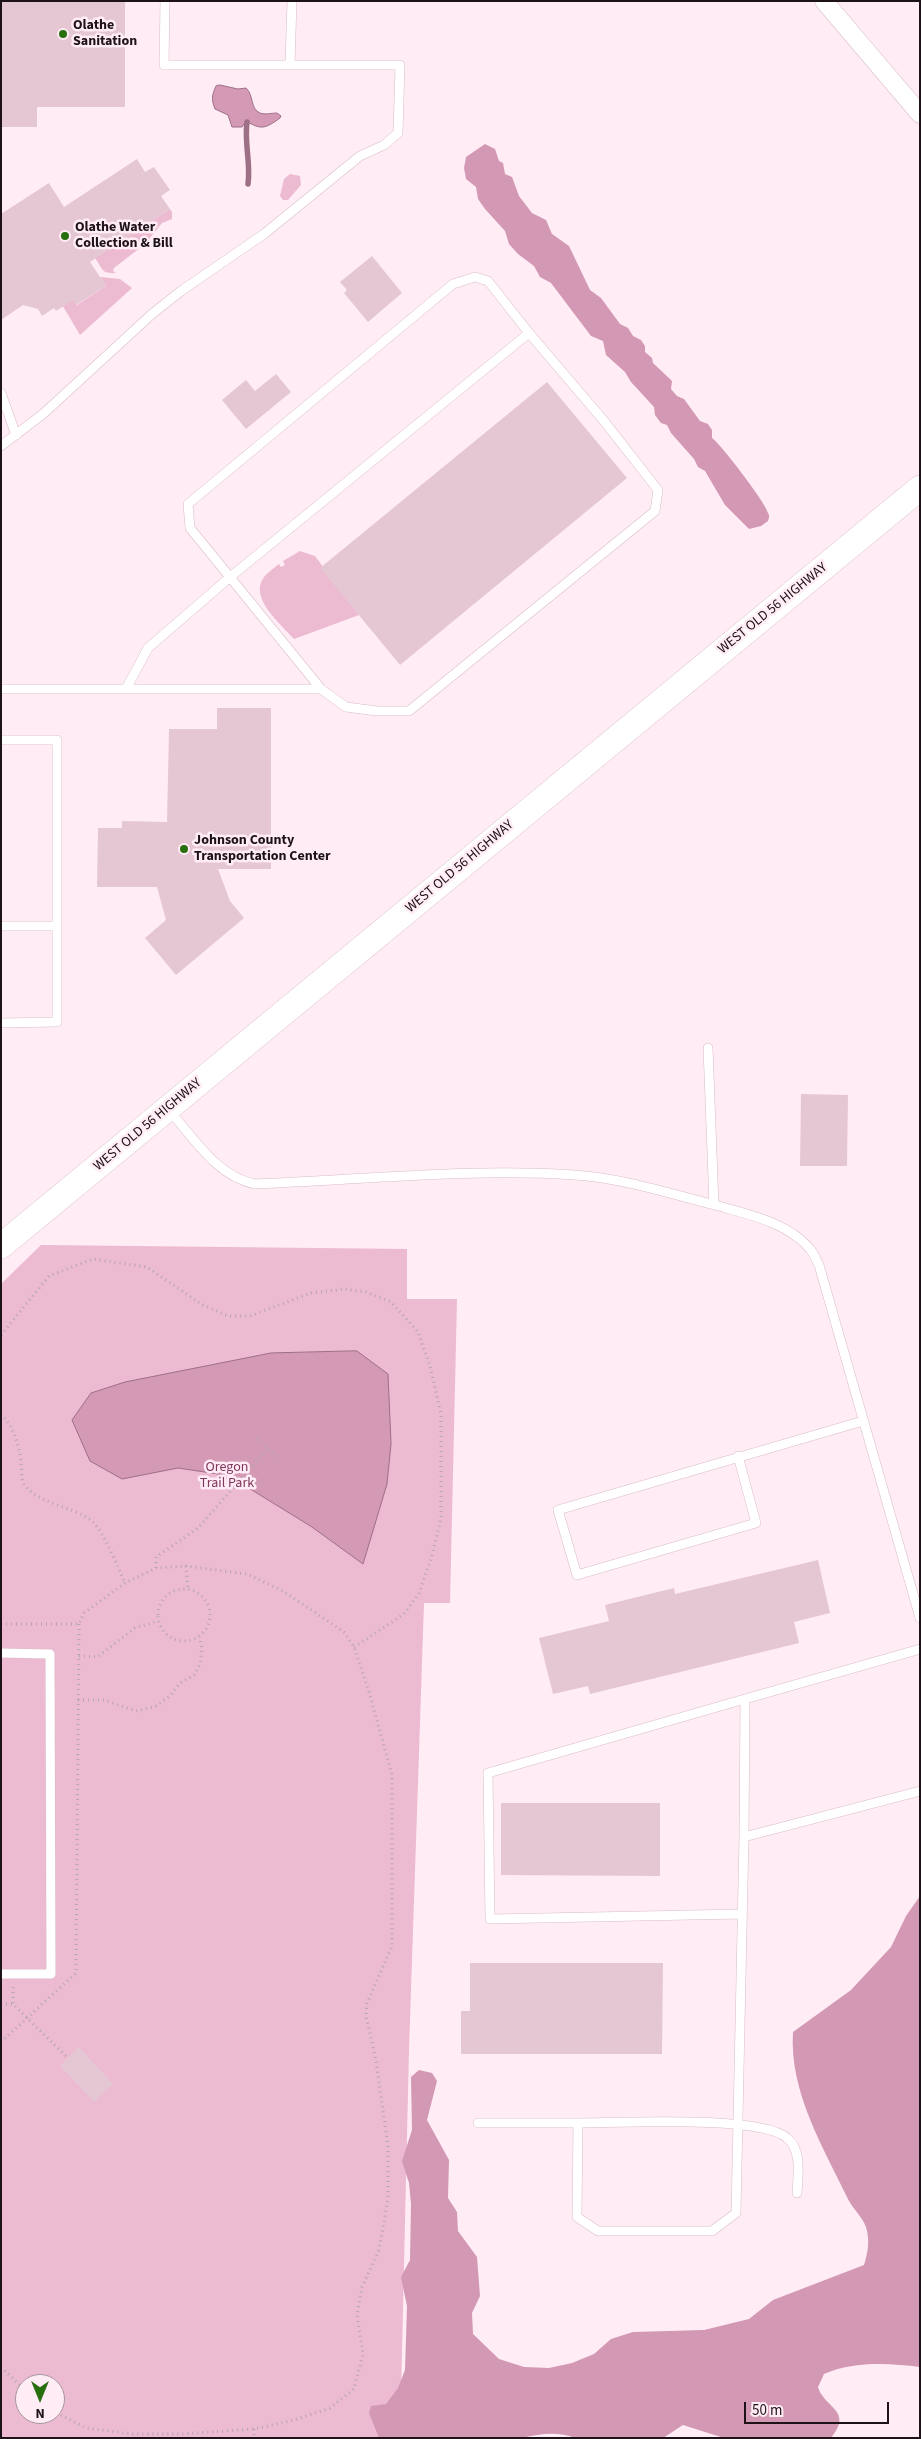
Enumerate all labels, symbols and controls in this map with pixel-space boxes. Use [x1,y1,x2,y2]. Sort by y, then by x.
place label: Olathe Sanitation [73,18,137,50]
marker: Olathe Sanitation [57,28,69,40]
place label: Olathe Water Collection & Bill [75,220,173,252]
marker: Olathe Water Collection & Bill [59,230,71,242]
street label: WEST OLD 56 HIGHWAY [715,560,831,658]
street label: WEST OLD 56 HIGHWAY [403,817,517,917]
place label: Johnson County Transportation Center [194,833,331,866]
marker: Johnson County Transportation Center [178,843,190,855]
street label: WEST OLD 56 HIGHWAY [91,1075,205,1175]
park label: Oregon Trail Park [200,1460,254,1492]
north arrow [15,2374,65,2424]
scale bar [746,2392,891,2424]
text: 50 m [752,2400,782,2421]
text: N [35,2403,45,2423]

